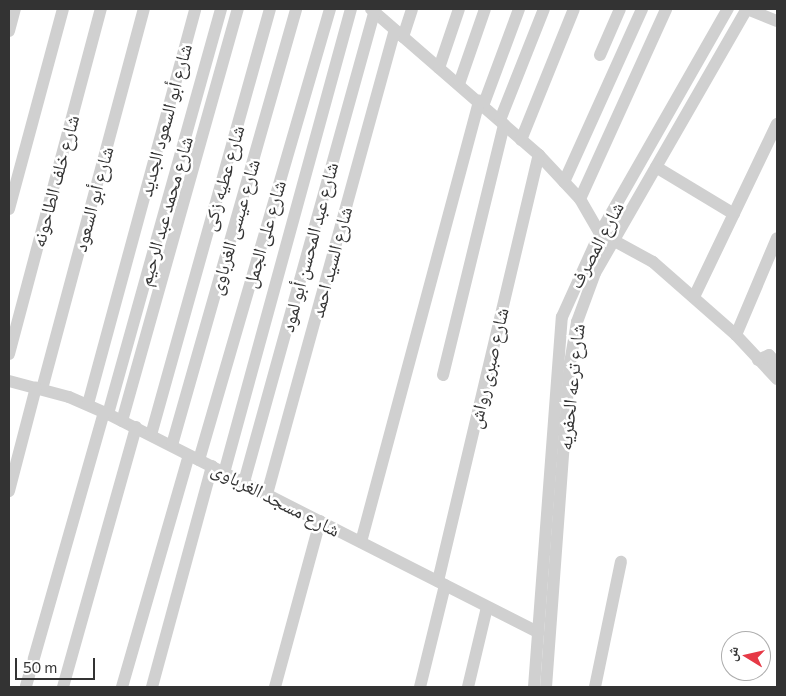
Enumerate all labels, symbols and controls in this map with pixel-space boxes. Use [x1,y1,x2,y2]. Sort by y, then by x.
street label: شارع أبو السعود الجديد [134,41,196,199]
street label: شارع خلف الطاحونه [26,112,84,250]
street label: شارع عطيه زكى [197,123,249,233]
street label: شارع محمد عبد الرحيم [133,134,197,288]
street label: شارع أبو السعود [68,144,118,254]
street label: شارع عيسى الغرباوى [204,156,264,298]
street label: شارع عبد المحسن أبو لمود [275,160,343,334]
street label: شارع على الجمل [238,178,290,290]
street label: شارع المصرف [564,198,628,292]
street label: شارع السيد احمد [305,204,357,320]
street label: شارع صبرى رواش [463,305,513,431]
street label: شارع ترعه الحفريه [553,323,589,451]
street label: شارع مسجد الغرباوى [208,457,344,541]
north arrow [721,631,771,681]
text: ش [722,645,741,662]
scale bar [18,648,98,680]
text: 50 m [23,658,57,676]

